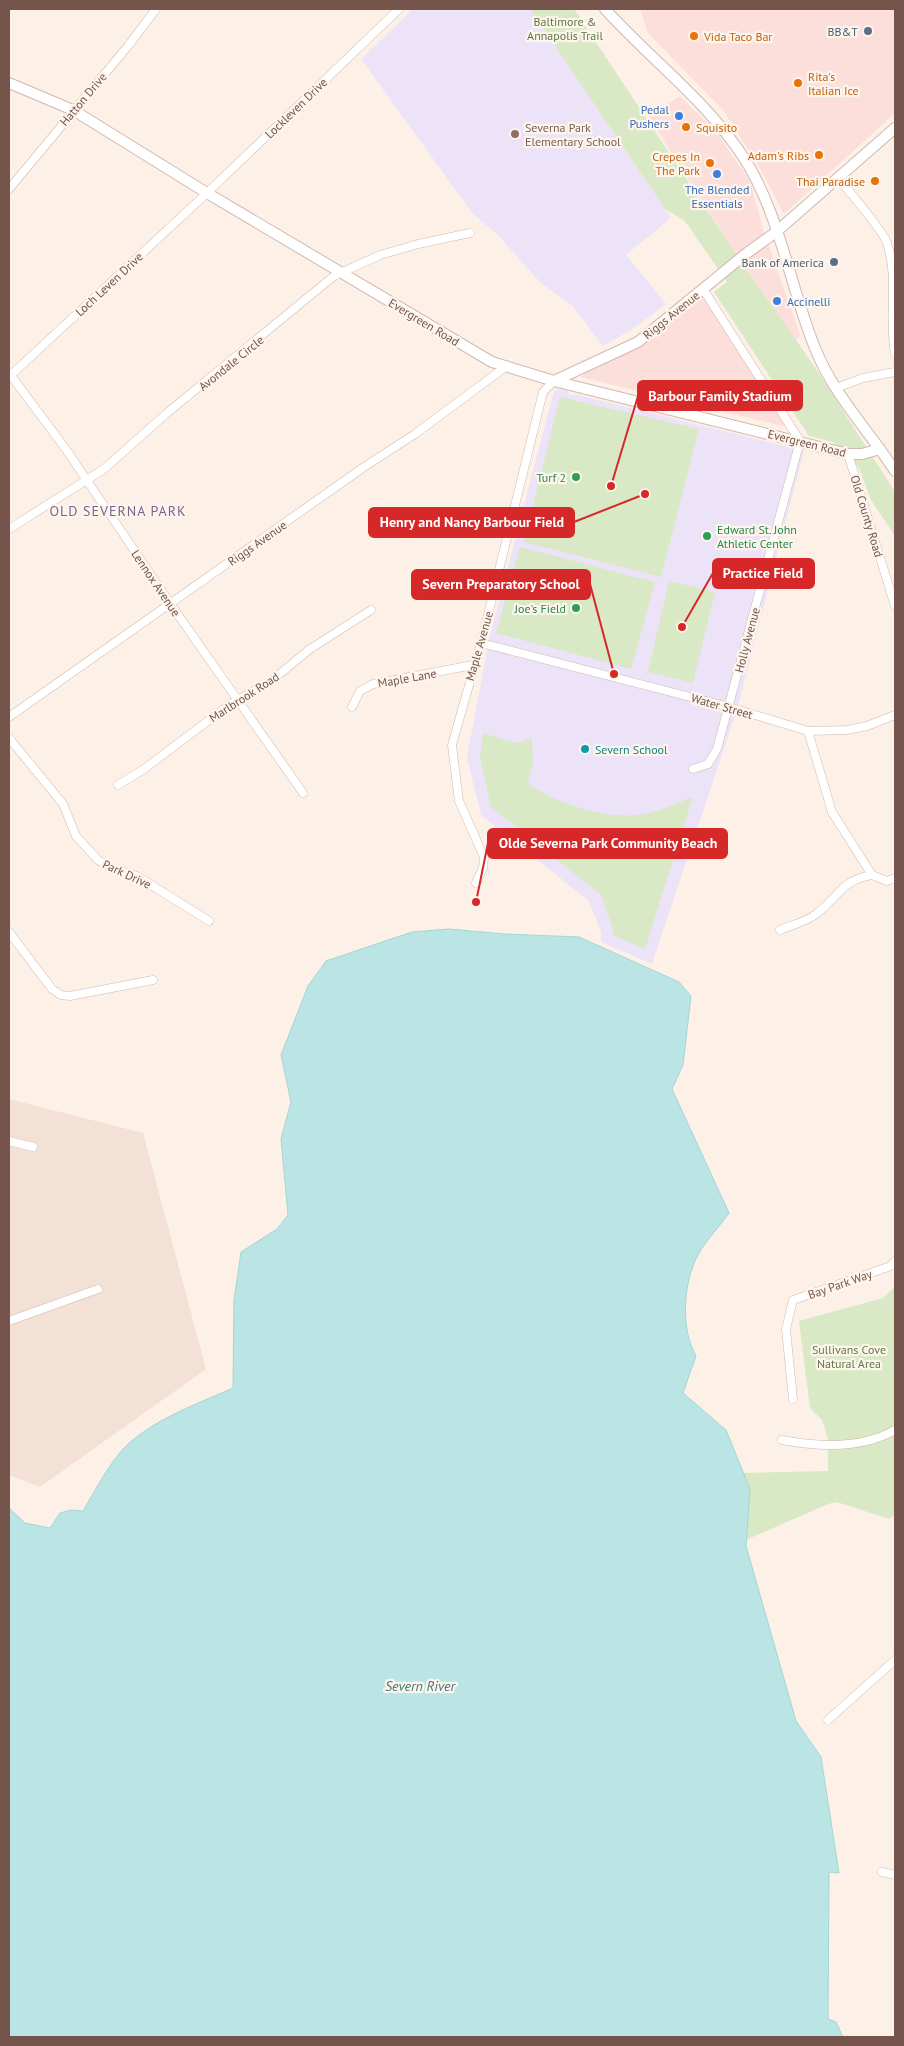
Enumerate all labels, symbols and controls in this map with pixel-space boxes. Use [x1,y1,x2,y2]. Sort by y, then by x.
park label: Baltimore & Annapolis Trail [527,14,603,43]
place label: BB&T [828,24,858,39]
marker: BB&T [862,25,874,37]
place label: Vida Taco Bar [703,29,772,44]
marker: Vida Taco Bar [688,30,700,42]
street label: Hatton Drive [56,69,110,129]
place label: Rita's Italian Ice [808,69,859,98]
street label: Lockleven Drive [262,75,330,141]
marker: Rita's Italian Ice [792,77,804,89]
place label: Pedal Pushers [629,102,669,131]
marker: Pedal Pushers [673,110,685,122]
place label: Severna Park Elementary School [525,120,621,149]
place label: Squisito [696,120,737,135]
marker: Squisito [680,121,692,133]
marker: Severna Park Elementary School [509,128,521,140]
place label: Adam's Ribs [748,148,809,163]
place label: Crepes In The Park [652,149,700,178]
marker: Adam's Ribs [813,149,825,161]
marker: Crepes In The Park [704,157,716,169]
marker: The Blended Essentials [711,168,723,180]
place label: Thai Paradise [796,174,865,189]
marker: Thai Paradise [869,175,881,187]
place label: The Blended Essentials [685,182,749,211]
street label: Loch Leven Drive [72,249,146,319]
place label: Bank of America [741,255,824,270]
marker: Bank of America [828,256,840,268]
street label: Riggs Avenue [640,288,702,342]
place label: Accinelli [787,294,831,309]
street label: Evergreen Road [386,295,462,349]
marker: Accinelli [771,295,783,307]
street label: Avondale Circle [195,332,267,394]
callout: Barbour Family Stadium [638,381,802,410]
text: Barbour Family Stadium [648,387,792,405]
street label: Evergreen Road [766,426,848,460]
place label: Turf 2 [536,470,566,485]
marker: Turf 2 [570,471,582,483]
street label: Old County Road [847,473,887,559]
district label: OLD SEVERNA PARK [49,502,187,520]
callout: Henry and Nancy Barbour Field [369,508,574,537]
text: Henry and Nancy Barbour Field [380,513,564,531]
street label: Riggs Avenue [225,517,289,569]
place label: Edward St. John Athletic Center [717,522,797,551]
marker: Edward St. John Athletic Center [701,530,713,542]
street label: Lennox Avenue [128,547,184,619]
callout: Practice Field [713,559,814,588]
text: Practice Field [723,564,803,582]
callout: Severn Preparatory School [412,570,590,599]
text: Severn Preparatory School [422,575,581,593]
place label: Joe's Field [514,601,566,616]
marker: Joe's Field [570,602,582,614]
street label: Holly Avenue [731,606,763,674]
street label: Maple Avenue [462,609,496,683]
street label: Maple Lane [376,665,438,691]
street label: Marlbrook Road [206,669,282,725]
street label: Water Street [689,690,755,722]
place label: Severn School [595,742,668,757]
marker: Severn School [579,743,591,755]
callout: Olde Severna Park Community Beach [488,829,727,858]
text: Olde Severna Park Community Beach [499,834,717,852]
street label: Park Drive [100,856,154,892]
street label: Bay Park Way [806,1266,874,1302]
park label: Sullivans Cove Natural Area [812,1342,886,1371]
water label: Severn River [385,1677,456,1695]

